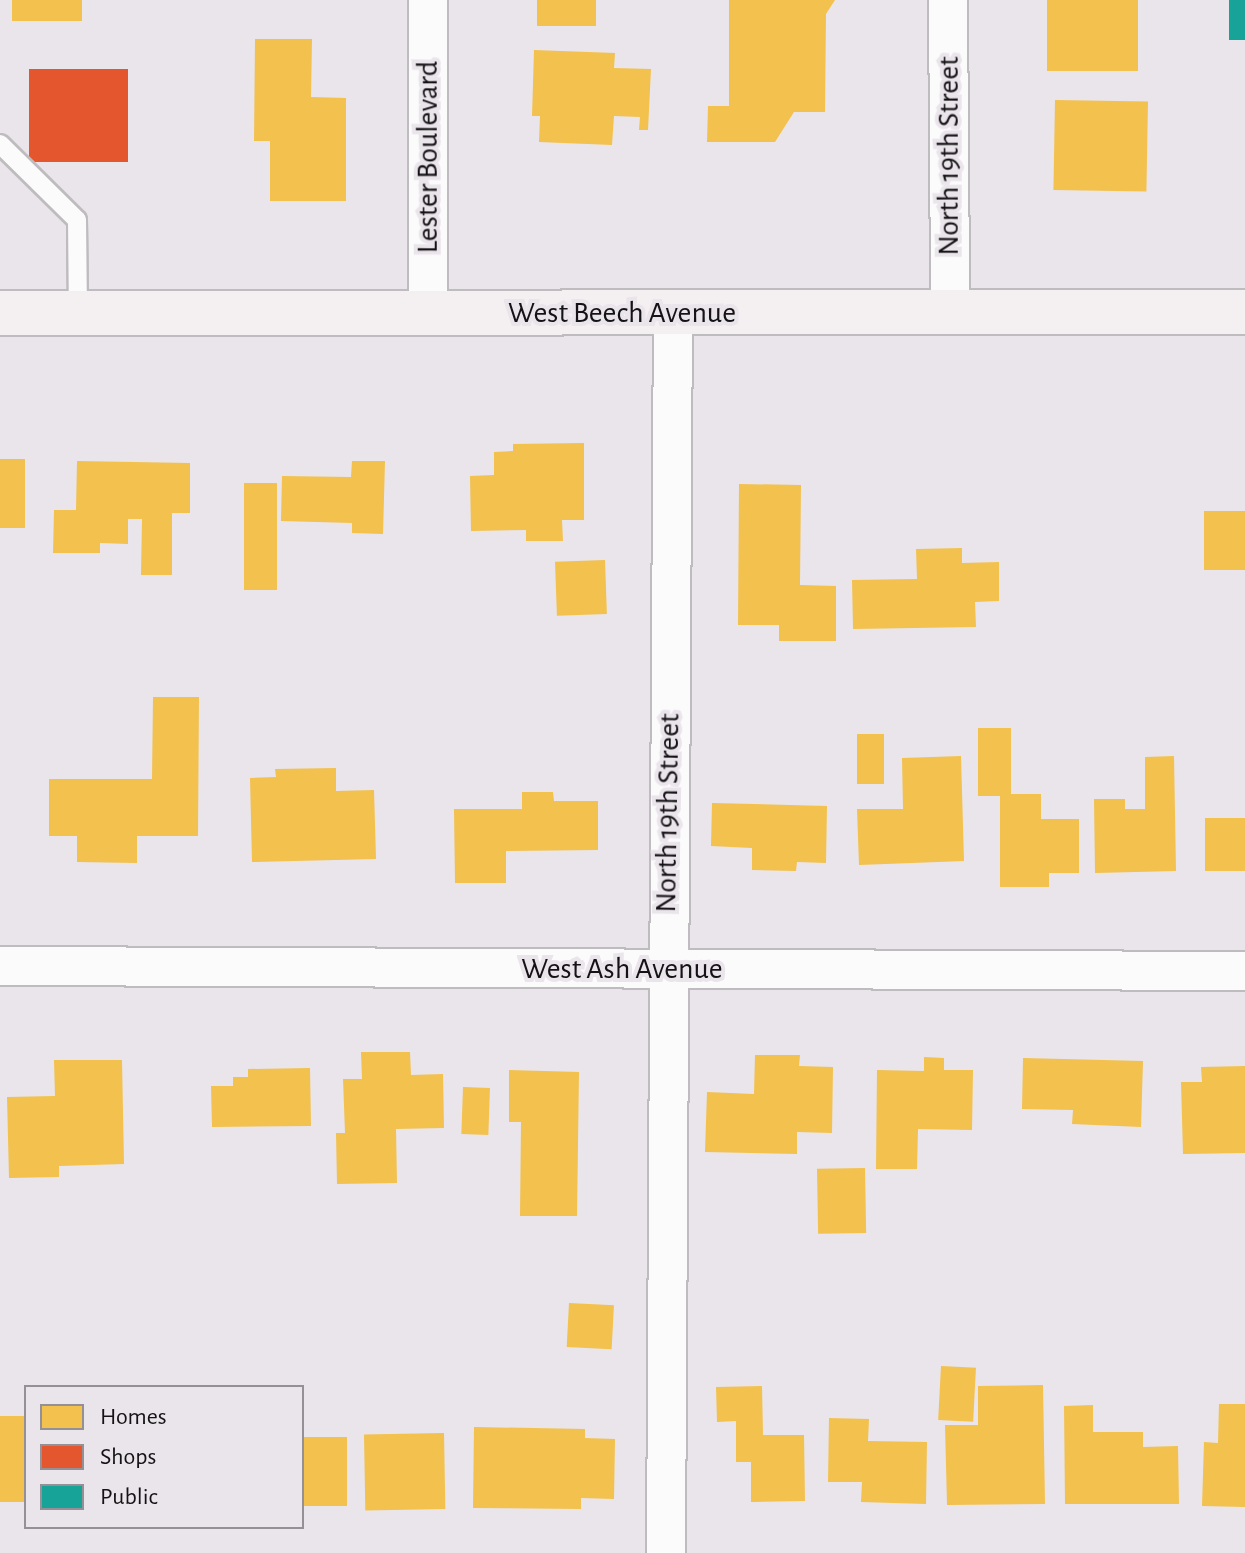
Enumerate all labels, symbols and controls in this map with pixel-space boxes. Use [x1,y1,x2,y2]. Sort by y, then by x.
street label: North 19th Street [931,56,967,256]
street label: Lester Boulevard [410,61,446,253]
street label: West Beech Avenue [508,295,736,331]
street label: North 19th Street [648,713,688,913]
street label: West Ash Avenue [521,951,723,987]
legend [24,1385,304,1529]
text: Homes [100,1405,167,1429]
text: Shops [100,1445,156,1469]
text: Public [100,1485,158,1509]

